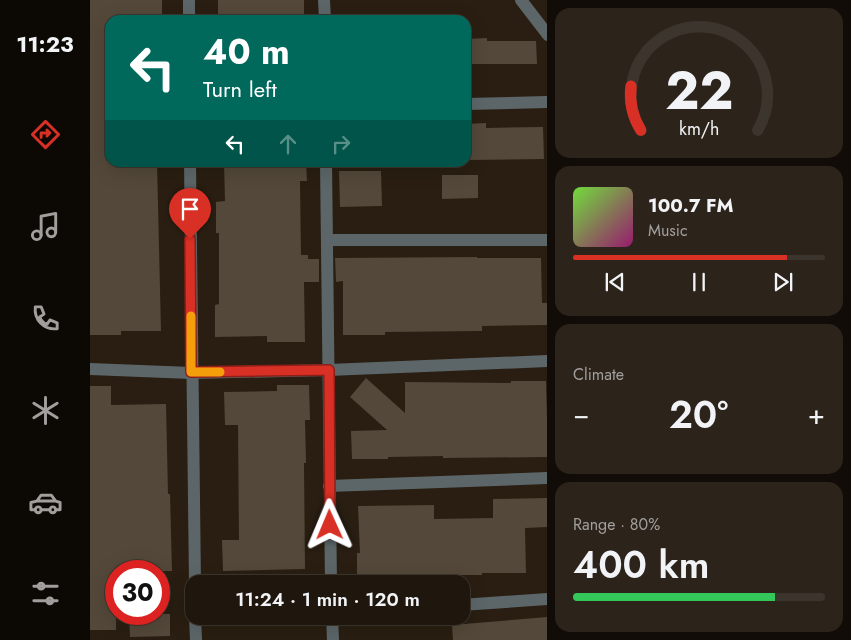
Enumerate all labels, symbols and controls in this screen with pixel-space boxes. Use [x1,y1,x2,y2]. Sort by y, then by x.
text: 40 m [203,27,290,77]
text: 11:23 [16,28,74,60]
icon: left [120,35,185,100]
text: 22 [665,53,733,129]
text: Turn left [203,73,277,105]
text: km/h [679,116,719,142]
icon: directions [28,117,63,152]
icon: left [221,130,249,158]
icon: ahead [274,130,302,158]
icon: right [327,130,355,158]
pin [169,188,211,239]
text: 100.7 FM [648,192,734,219]
icon: arrive [176,195,204,223]
icon: music [28,209,63,244]
text: Music [648,219,688,242]
icon: previous [601,268,629,296]
icon: pause [685,268,713,296]
icon: next [769,268,797,296]
icon: phone [28,301,63,336]
text: Climate [573,363,624,386]
text: 20° [669,387,728,442]
icon: climate [28,393,63,428]
text: − [573,394,590,435]
text: + [808,394,825,435]
icon: car [28,485,63,520]
position arrow [303,498,355,550]
text: Range · 80% [573,513,660,536]
text: 400 km [573,537,709,592]
speed limit sign: 30 [105,560,170,625]
icon: filters [28,576,63,611]
text: 11:24 · 1 min · 120 m [235,586,420,613]

